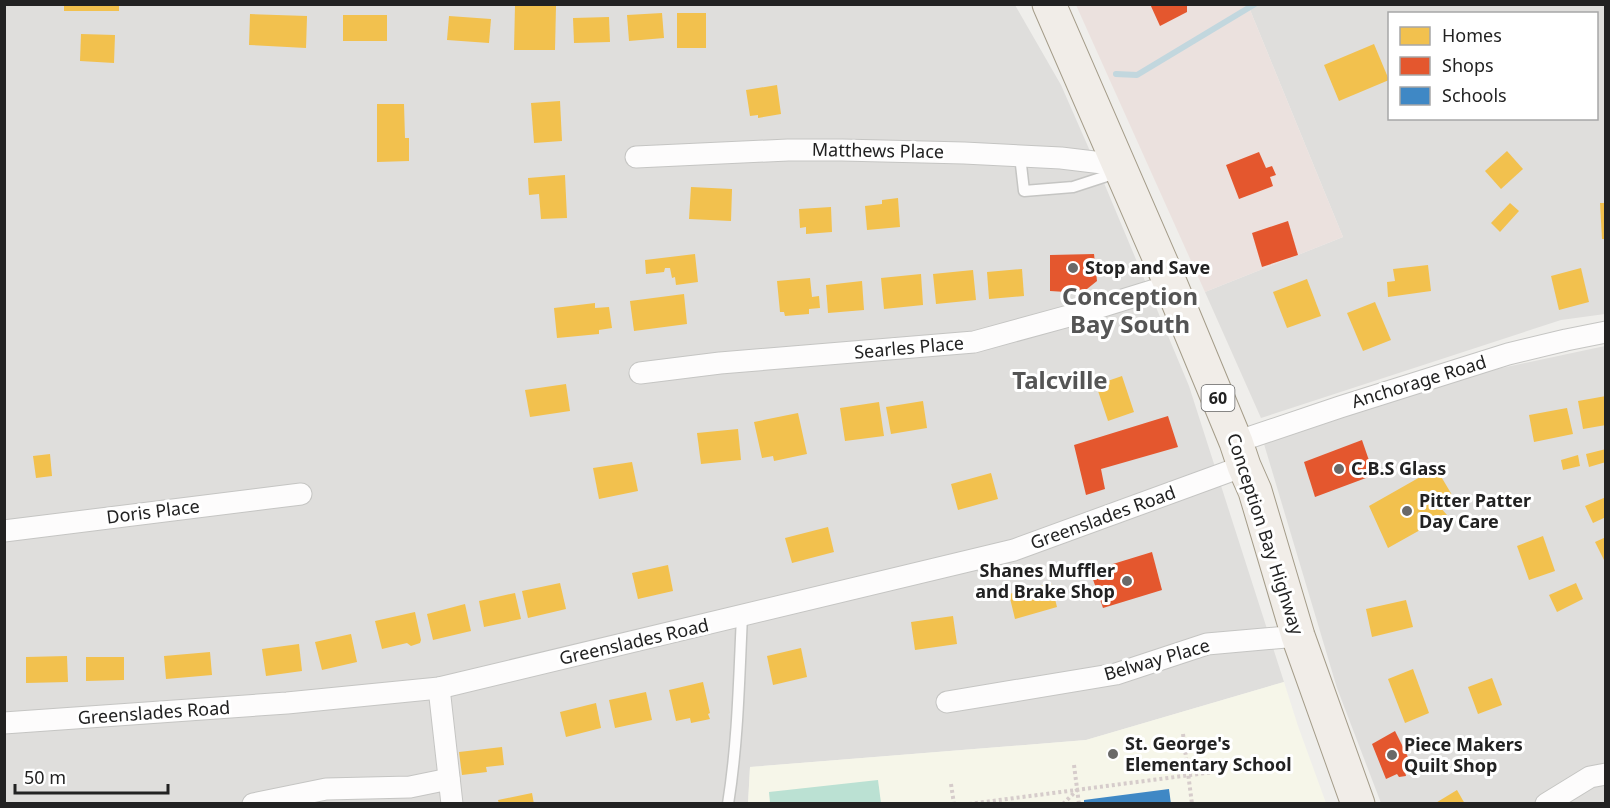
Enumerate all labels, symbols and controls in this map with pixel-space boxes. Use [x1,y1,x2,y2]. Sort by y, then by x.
legend [1388,12,1598,120]
text: Homes [1442,23,1502,47]
text: Shops [1442,53,1494,77]
text: Schools [1442,83,1507,107]
street label: Matthews Place [812,137,944,163]
place label: Stop and Save [1085,255,1210,279]
marker: Stop and Save [1066,261,1080,275]
district label: Conception Bay South [1062,279,1198,340]
street label: Searles Place [853,330,965,364]
street label: Anchorage Road [1348,349,1489,413]
district label: Talcville [1012,363,1108,396]
road number: 60 [1202,385,1234,411]
street label: Conception Bay Highway [1222,430,1310,638]
place label: C.B.S Glass [1351,456,1446,480]
marker: C.B.S Glass [1332,462,1346,476]
street label: Greenslades Road [1027,480,1179,554]
place label: Pitter Patter Day Care [1419,488,1531,533]
street label: Doris Place [105,493,201,529]
marker: Pitter Patter Day Care [1400,504,1414,518]
place label: Shanes Muffler and Brake Shop [975,558,1115,603]
marker: Shanes Muffler and Brake Shop [1120,574,1134,588]
street label: Greenslades Road [557,612,711,670]
street label: Belway Place [1101,632,1212,686]
street label: Greenslades Road [77,695,231,729]
place label: St. George's Elementary School [1125,731,1292,776]
place label: Piece Makers Quilt Shop [1404,732,1523,777]
marker: St. George's Elementary School [1106,747,1120,761]
marker: Piece Makers Quilt Shop [1385,748,1399,762]
scale bar [15,757,168,795]
text: 50 m [24,765,66,789]

